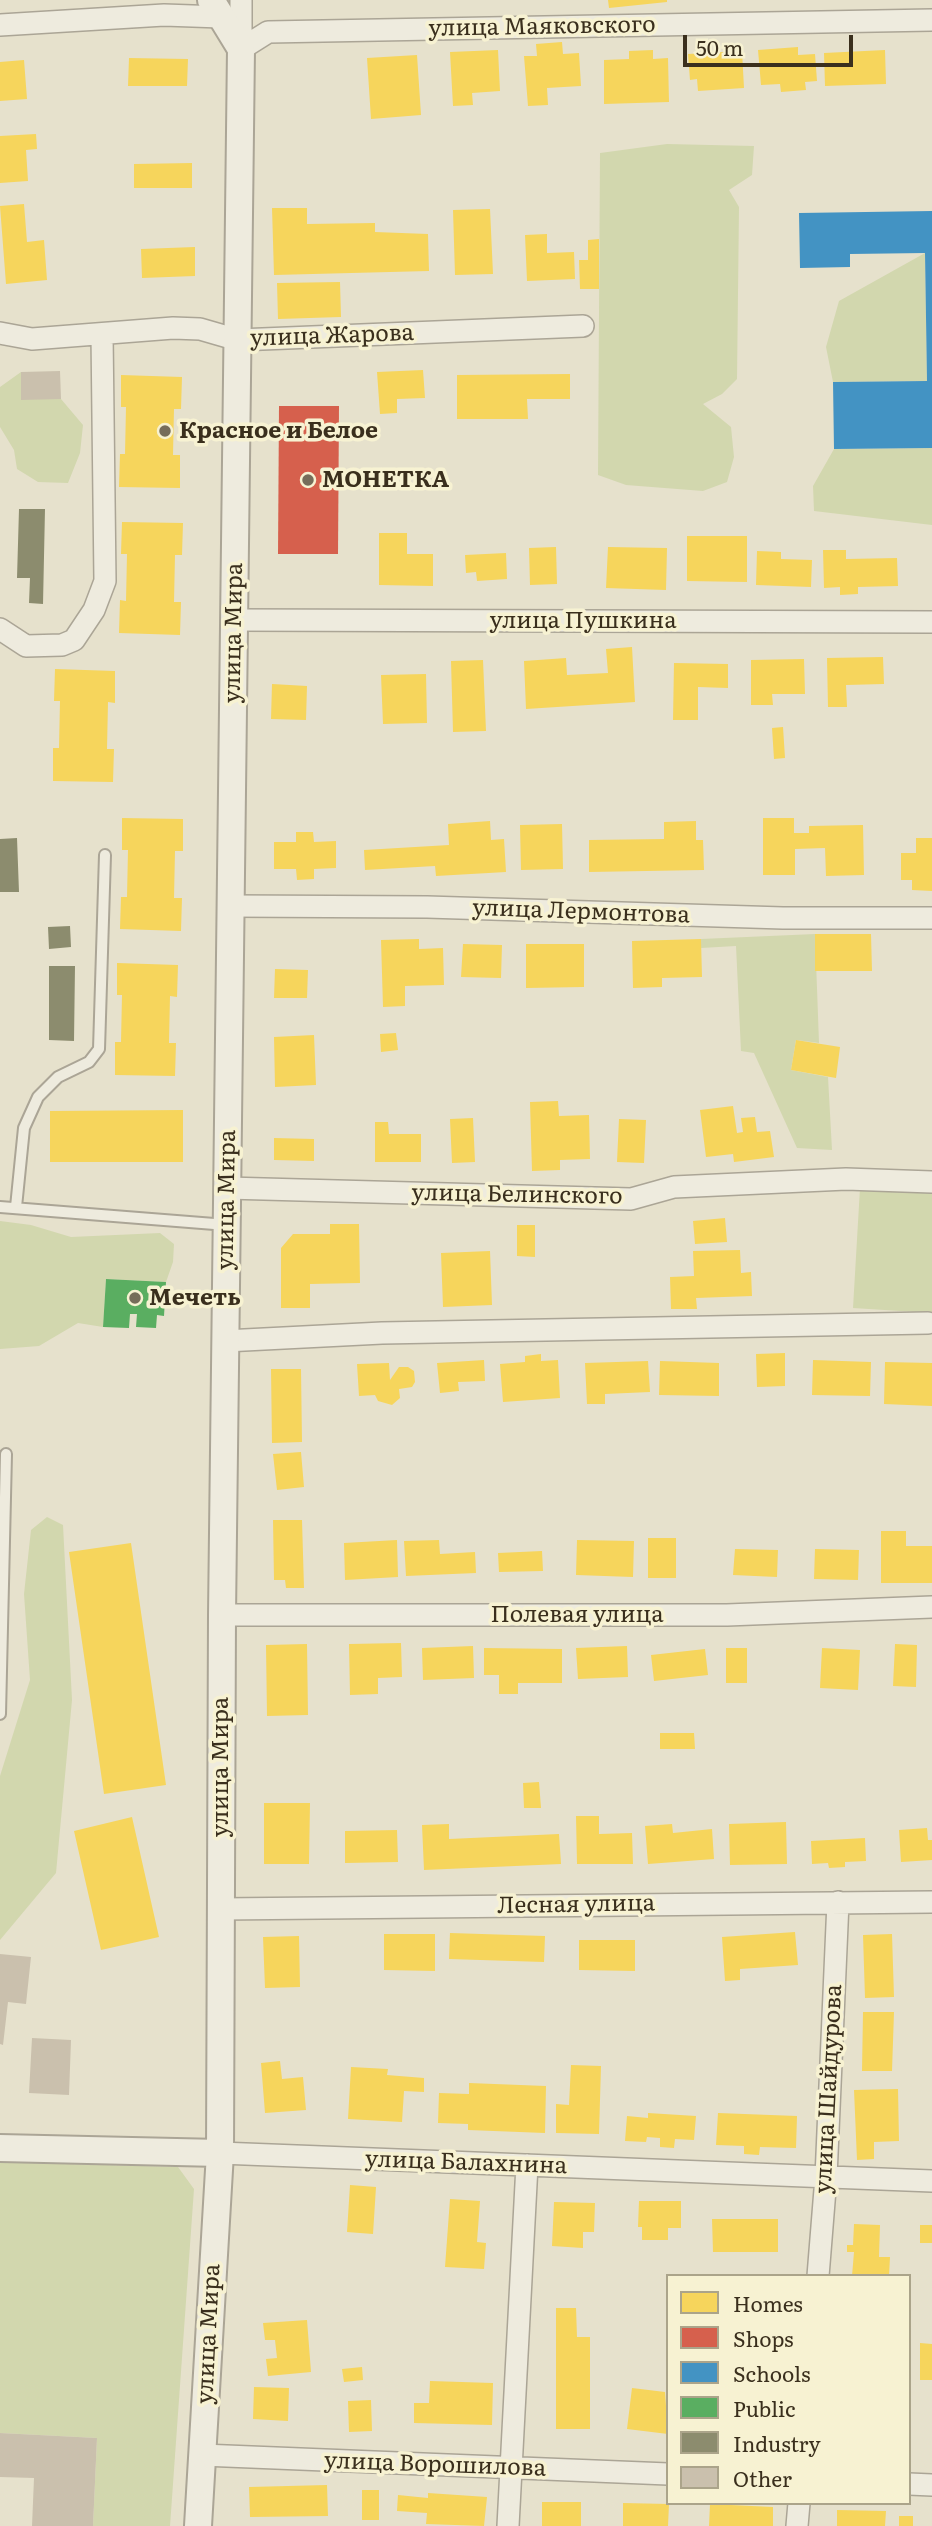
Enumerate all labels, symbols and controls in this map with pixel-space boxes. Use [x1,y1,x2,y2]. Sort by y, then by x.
street label: улица Маяковского [428,11,656,43]
scale bar [687,21,857,65]
text: 50 m [696,31,743,62]
street label: улица Жарова [250,319,414,353]
place label: Красное и Белое [179,417,378,445]
marker: Красное и Белое [157,423,173,439]
place label: МОНЕТКА [322,466,449,494]
marker: МОНЕТКА [300,472,316,488]
street label: улица Мира [219,563,249,703]
street label: улица Пушкина [489,607,677,635]
street label: улица Лермонтова [472,894,690,930]
street label: улица Мира [212,1130,242,1270]
street label: улица Белинского [411,1179,623,1211]
place label: Мечеть [149,1284,241,1312]
marker: Мечеть [127,1290,143,1306]
street label: Полевая улица [490,1601,664,1629]
street label: улица Мира [207,1697,235,1837]
street label: Лесная улица [497,1890,655,1920]
street label: улица Шайдурова [810,1984,848,2194]
street label: улица Балахнина [364,2146,568,2180]
street label: улица Мира [192,2263,226,2405]
legend [666,2274,911,2505]
text: Homes [733,2287,803,2318]
text: Shops [733,2322,794,2353]
text: Schools [733,2357,811,2388]
text: Public [733,2392,795,2423]
text: Industry [733,2427,821,2458]
street label: улица Ворошилова [323,2447,547,2483]
text: Other [733,2462,792,2493]

